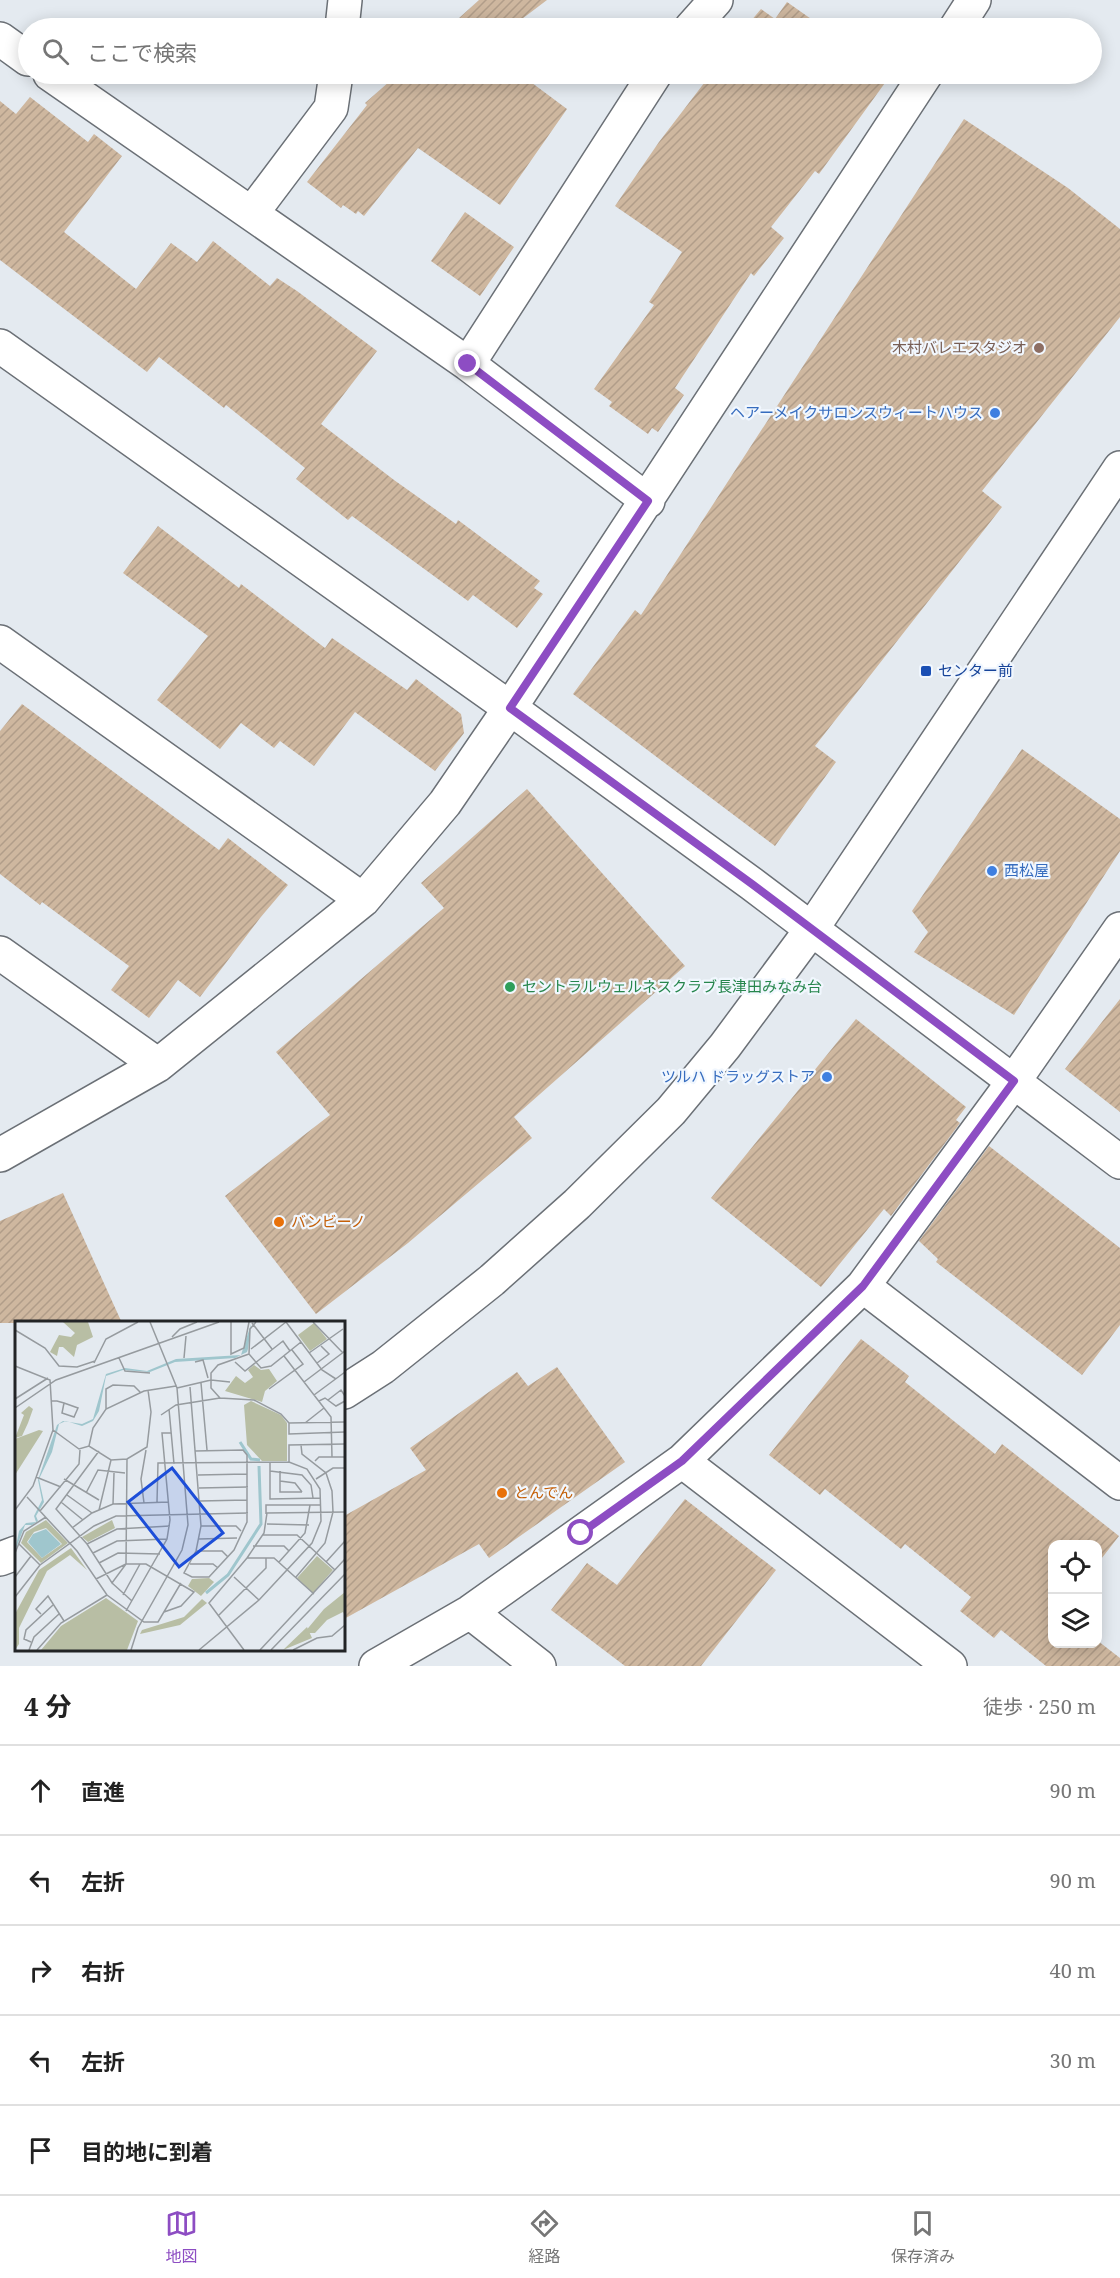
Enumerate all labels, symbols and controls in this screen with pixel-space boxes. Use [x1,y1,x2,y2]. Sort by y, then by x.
search box [18,18,1102,84]
icon: search [39,35,72,68]
text: ここで検索 [87,37,197,67]
place label: 木村バレエスタジオ [892,337,1027,357]
marker: 木村バレエスタジオ [1032,341,1046,355]
route end [454,350,480,376]
place label: ヘアーメイクサロンスウィートハウス [730,402,983,422]
marker: ヘアーメイクサロンスウィートハウス [988,406,1002,420]
place label: センター前 [938,660,1013,680]
marker: センター前 [919,664,933,678]
place label: 西松屋 [1004,860,1049,880]
marker: 西松屋 [985,864,999,878]
place label: セントラルウェルネスクラブ長津田みなみ台 [522,976,822,996]
marker: セントラルウェルネスクラブ長津田みなみ台 [503,980,517,994]
place label: ツルハ ドラッグストア [661,1066,815,1086]
marker: ツルハ ドラッグストア [820,1070,834,1084]
place label: バンビーノ [291,1211,366,1231]
marker: バンビーノ [272,1215,286,1229]
inset map [15,1321,345,1651]
place label: とんでん [514,1482,573,1502]
marker: とんでん [495,1486,509,1500]
route start [567,1519,593,1545]
map controls [1048,1540,1102,1648]
button: locate [1048,1540,1102,1594]
button: layers [1048,1594,1102,1648]
text: 4 分 [24,1688,71,1724]
text: 徒歩 · 250 m [983,1693,1096,1720]
icon: ahead [24,1774,57,1807]
text: 直進 [81,1776,125,1806]
text: 90 m [1050,1777,1096,1804]
icon: left [24,1864,57,1897]
text: 左折 [81,1866,125,1896]
text: 90 m [1050,1867,1096,1894]
icon: right [24,1954,57,1987]
text: 右折 [81,1956,125,1986]
text: 40 m [1050,1957,1096,1984]
icon: left [24,2044,57,2077]
text: 左折 [81,2046,125,2076]
text: 30 m [1050,2047,1096,2074]
icon: arrive [24,2134,57,2167]
text: 目的地に到着 [81,2136,213,2166]
tab: 地図 [165,2207,198,2267]
tab: 経路 [528,2207,561,2267]
tab: 保存済み [891,2207,955,2267]

